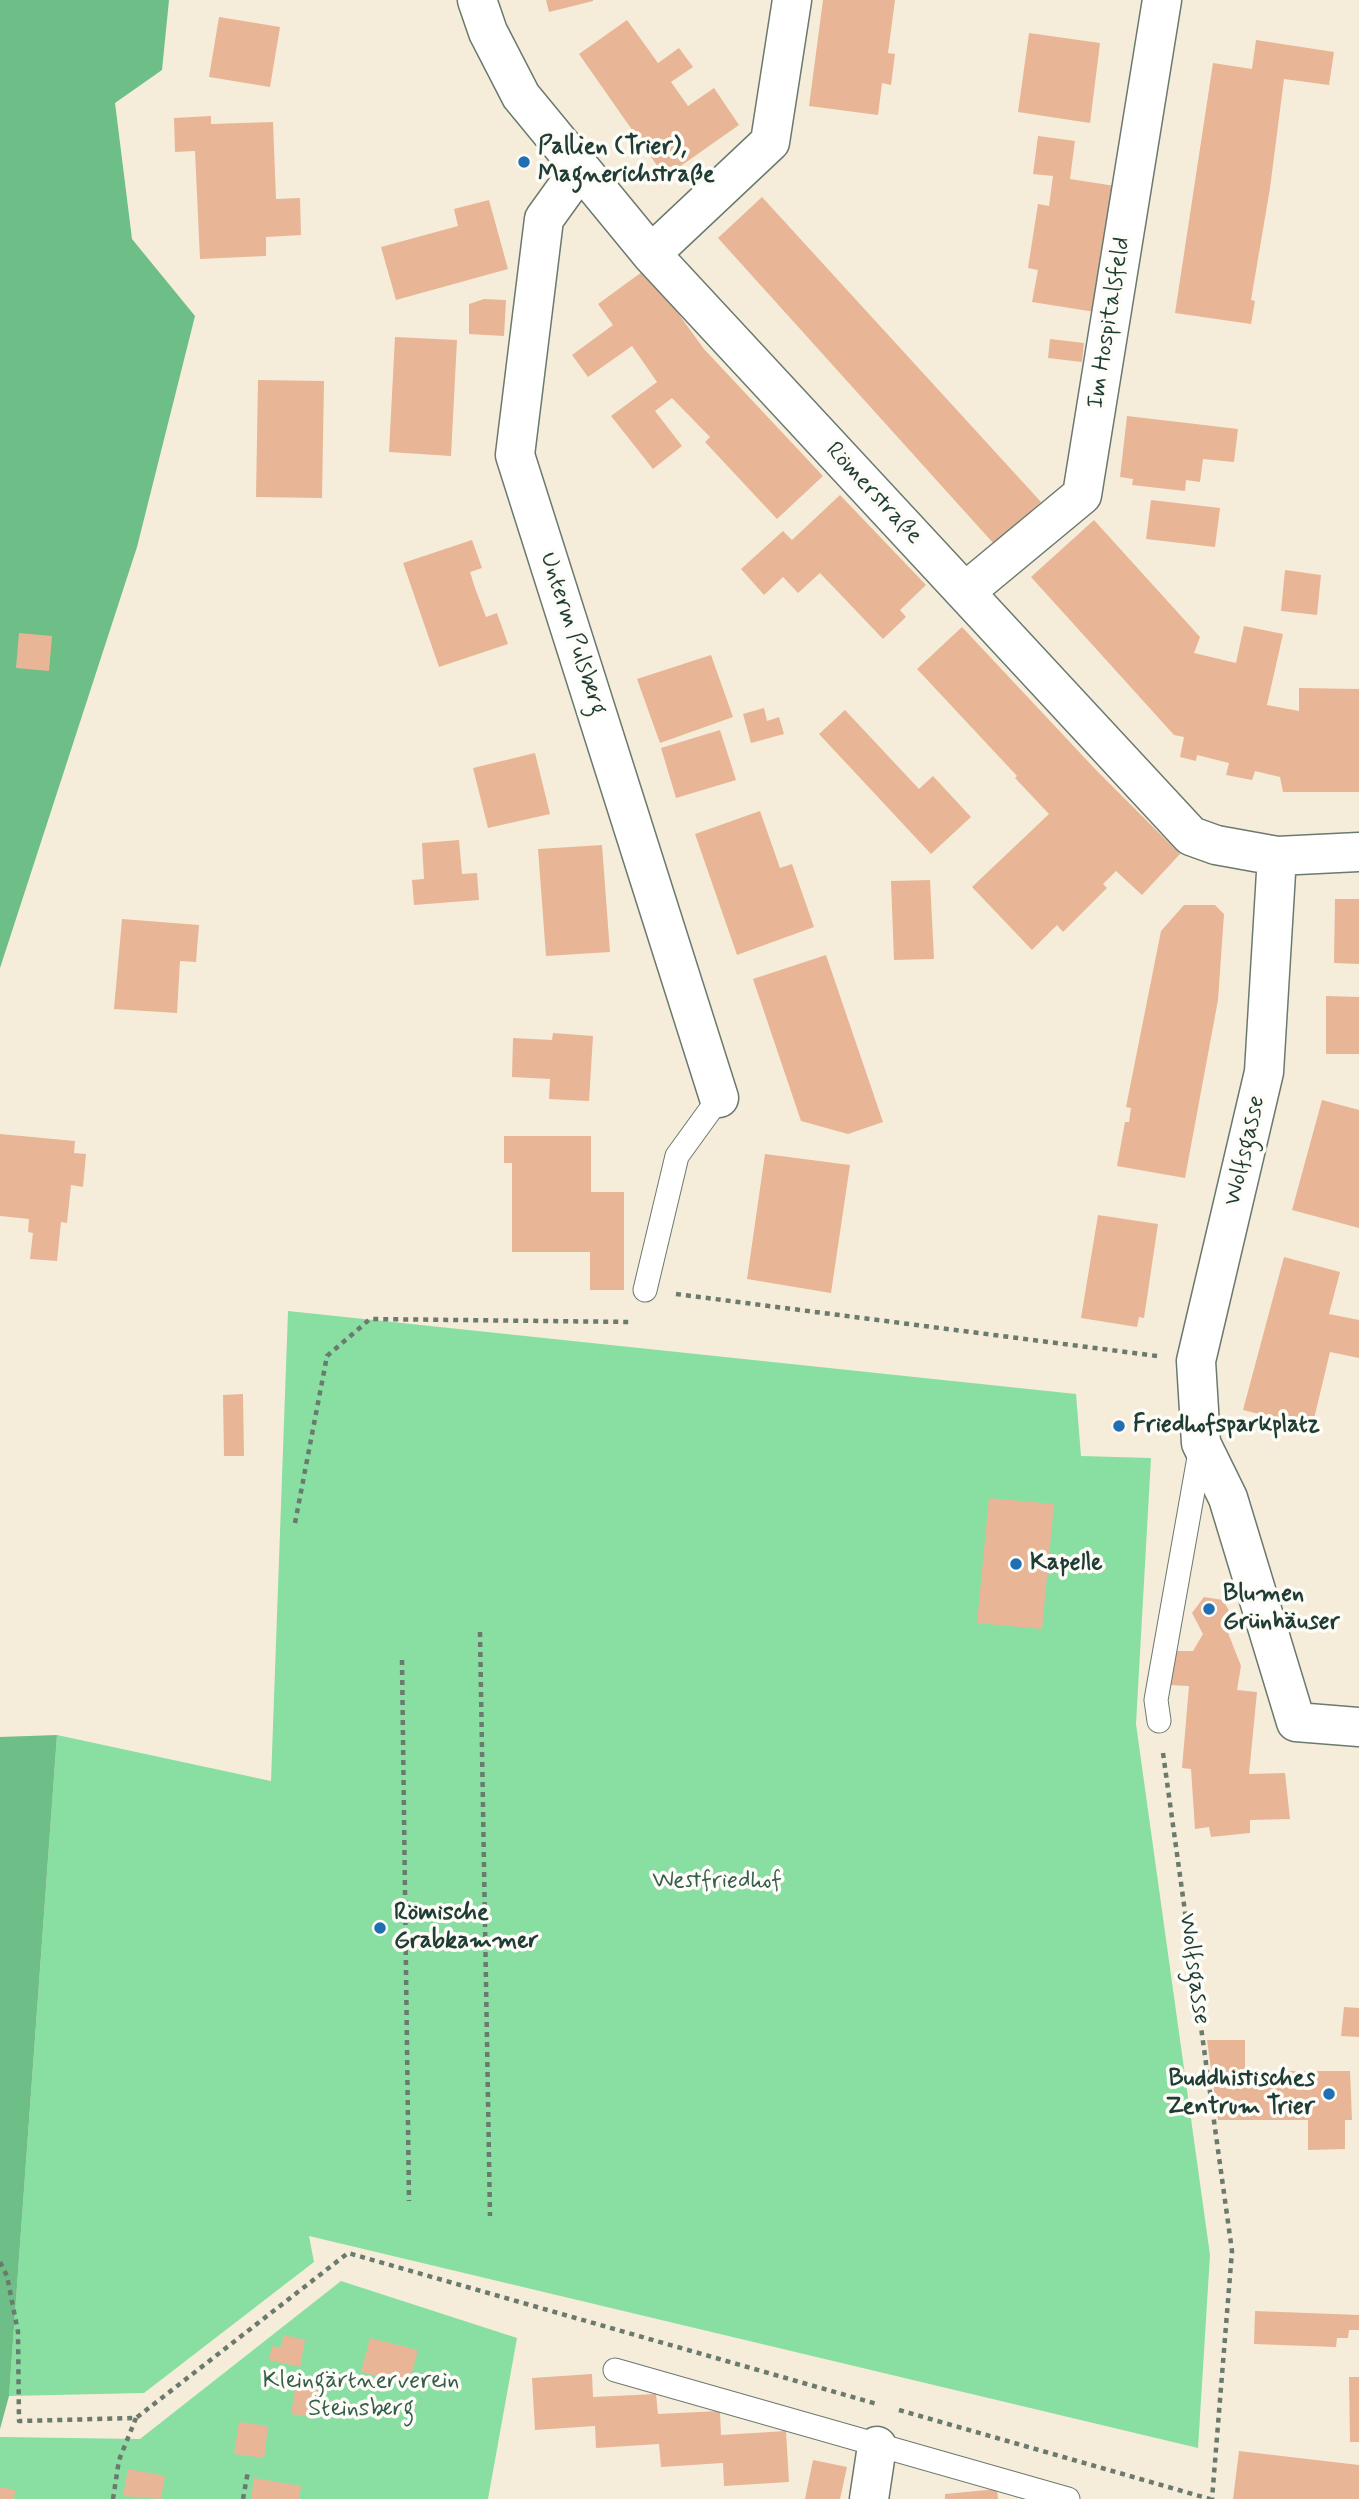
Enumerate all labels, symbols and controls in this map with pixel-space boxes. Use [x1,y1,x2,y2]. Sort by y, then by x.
place label: Pallien (Trier), Magnerichstraße [538,134,715,190]
marker: Pallien (Trier), Magnerichstraße [516,154,532,170]
street label: Im Hospitalsfeld [1082,235,1138,411]
street label: Römerstraße [818,437,928,551]
street label: Unterm Pulsberg [532,549,612,719]
street label: Wolfsgasse [1219,1093,1273,1209]
place label: Friedhofsparkplatz [1133,1412,1320,1440]
marker: Friedhofsparkplatz [1111,1418,1127,1434]
place label: Kapelle [1030,1550,1103,1578]
marker: Kapelle [1008,1556,1024,1572]
place label: Blumen Grünhäuser [1223,1581,1340,1637]
marker: Blumen Grünhäuser [1201,1601,1217,1617]
park label: Westfriedhof [652,1868,782,1896]
place label: Römische Grabkammer [394,1900,539,1956]
street label: Wolfsgasse [1171,1911,1215,2027]
marker: Römische Grabkammer [372,1920,388,1936]
place label: Buddhistisches Zentrum Trier [1166,2066,1315,2122]
marker: Buddhistisches Zentrum Trier [1321,2086,1337,2102]
park label: Kleingärtnerverein Steinsberg [263,2368,459,2424]

